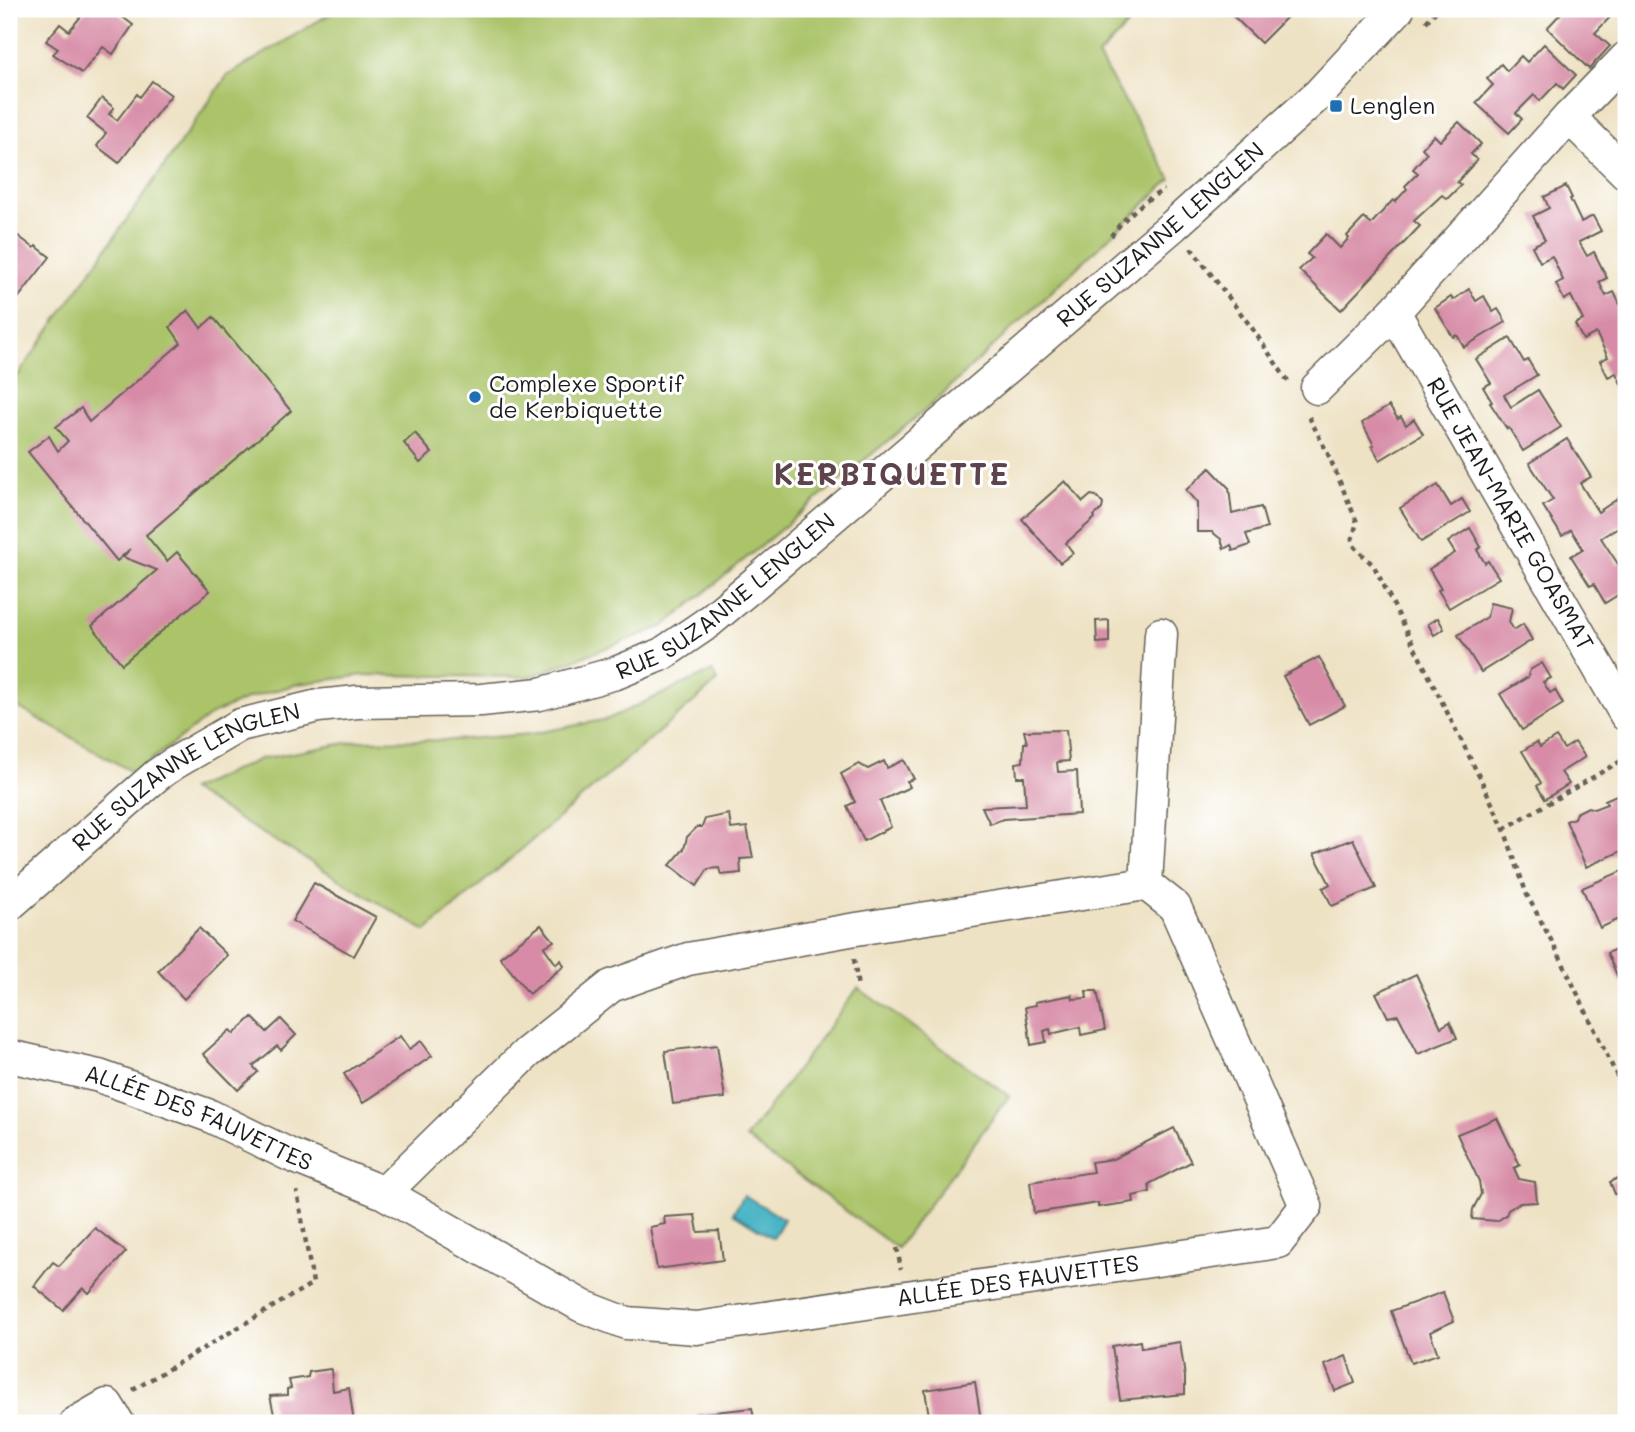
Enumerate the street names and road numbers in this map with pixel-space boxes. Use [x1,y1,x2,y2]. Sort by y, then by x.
street label: RUE SUZANNE LENGLEN [1050,135,1270,333]
street label: RUE JEAN-MARIE GOASMAT [1421,372,1601,655]
street label: RUE SUZANNE LENGLEN [611,505,841,685]
street label: RUE SUZANNE LENGLEN [65,695,303,857]
street label: ALLÉE DES FAUVETTES [82,1057,317,1177]
street label: ALLÉE DES FAUVETTES [894,1247,1141,1312]

